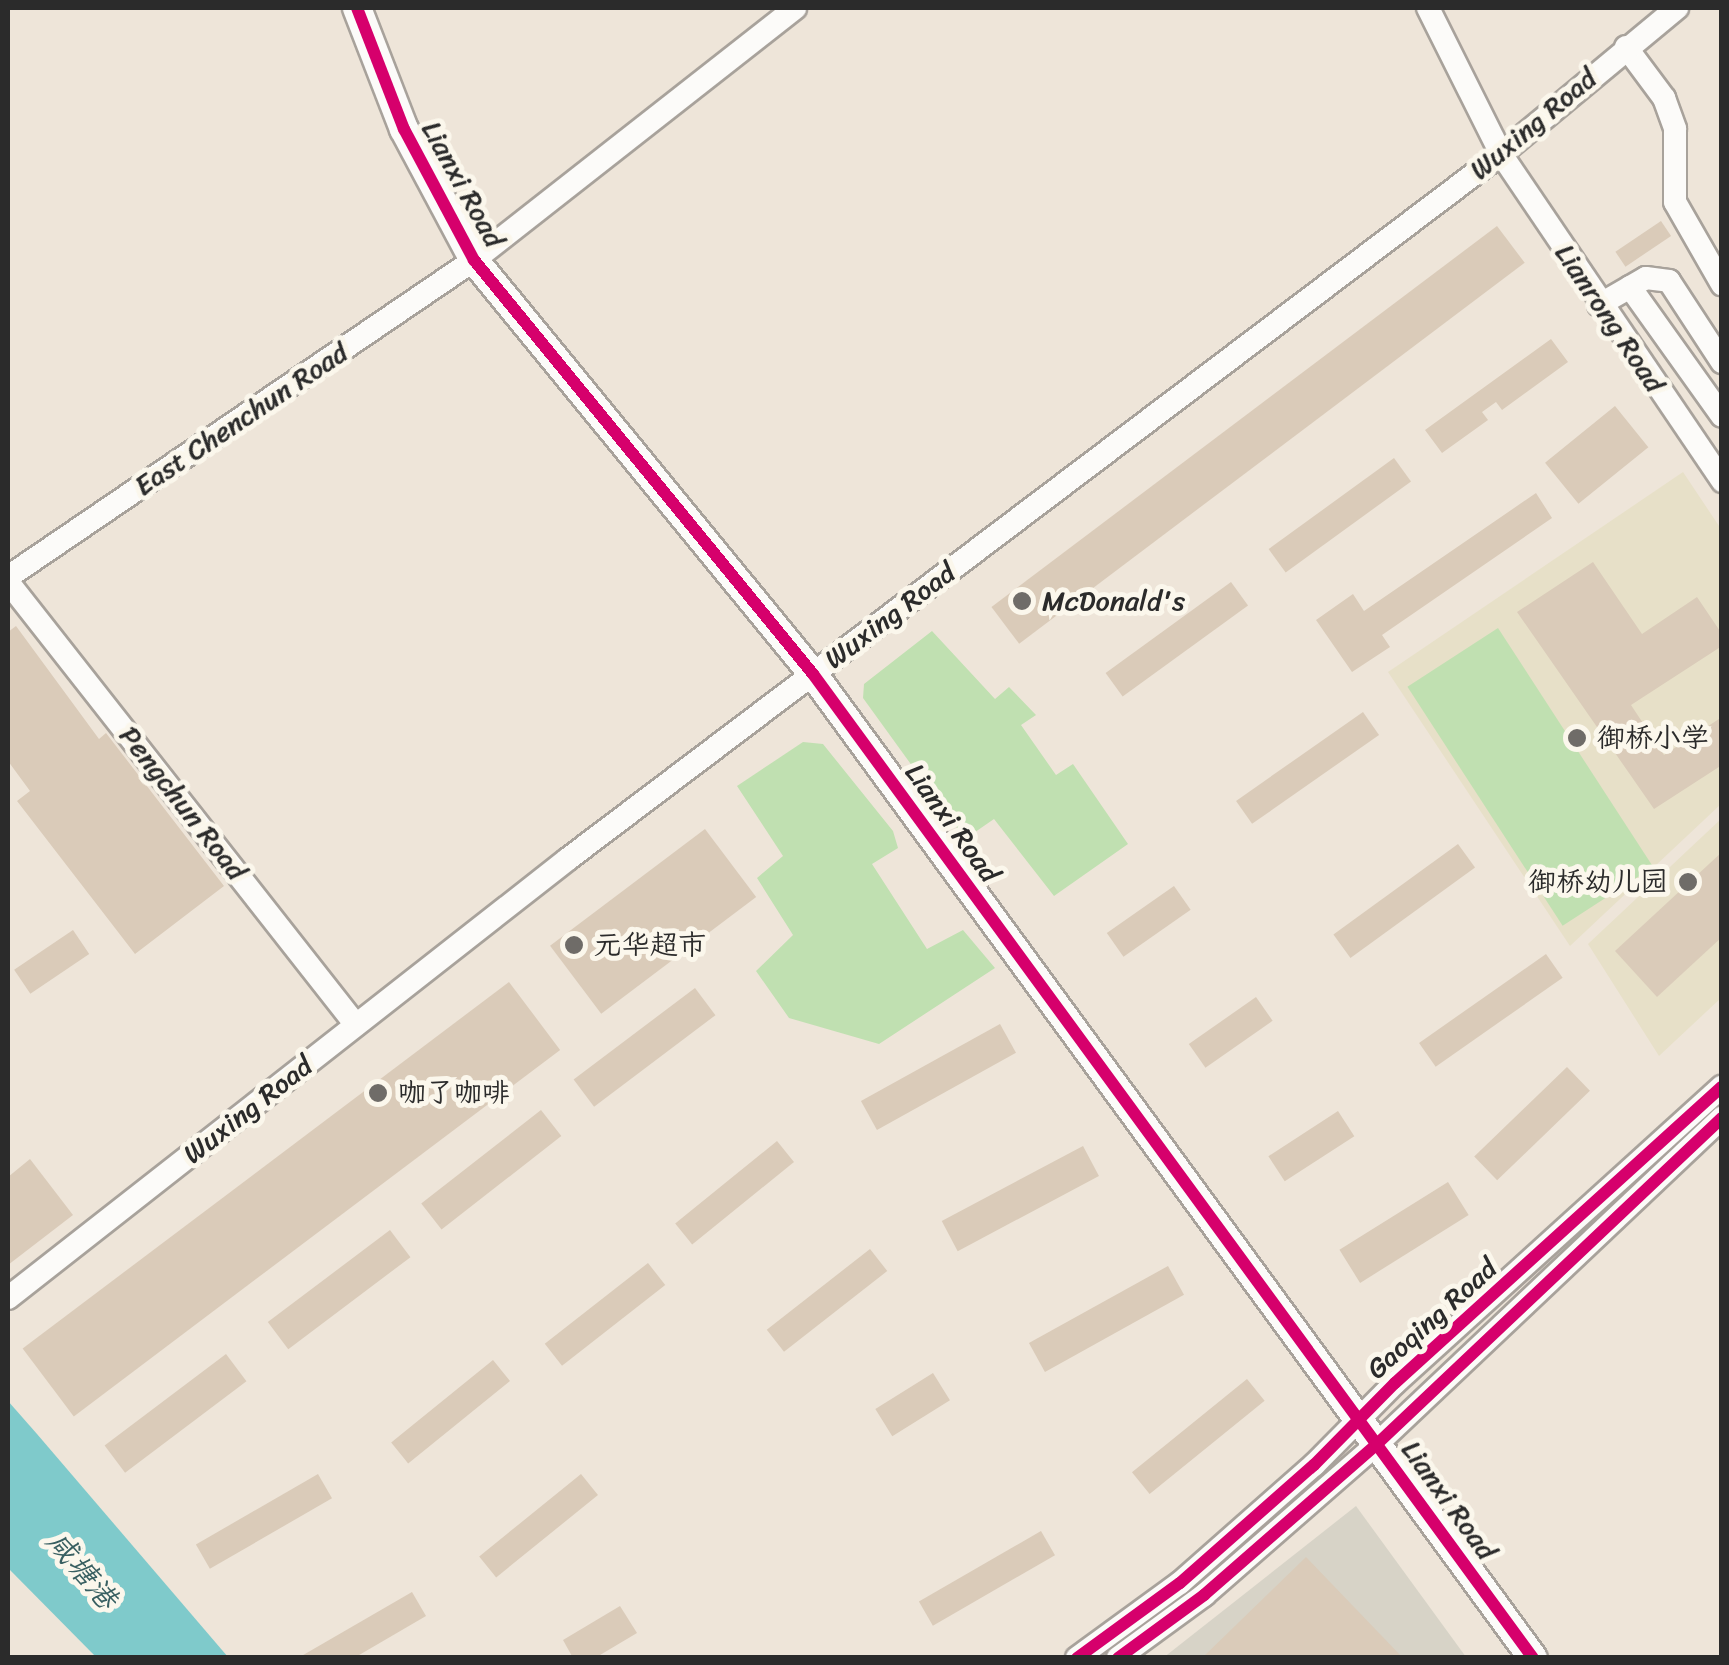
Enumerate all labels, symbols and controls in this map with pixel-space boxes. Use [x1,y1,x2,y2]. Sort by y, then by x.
street label: Wuxing Road [1463,61,1603,187]
street label: Lianxi Road [415,115,511,253]
street label: Lianrong Road [1548,237,1672,399]
street label: East Chenchun Road [128,335,354,503]
street label: Wuxing Road [818,556,962,676]
place label: McDonald's [1042,584,1185,618]
marker: McDonald's [1011,590,1033,612]
street label: Pengchun Road [112,719,254,887]
place label: 御桥小学 [1597,721,1709,755]
marker: 御桥小学 [1566,727,1588,749]
street label: Lianxi Road [898,757,1006,889]
place label: 御桥幼儿园 [1528,865,1668,899]
marker: 御桥幼儿园 [1677,871,1699,893]
place label: 元华超市 [594,928,706,962]
marker: 元华超市 [563,934,585,956]
street label: Wuxing Road [177,1049,319,1171]
place label: 咖了咖啡 [398,1076,510,1110]
marker: 咖了咖啡 [367,1082,389,1104]
street label: Gaoqing Road [1360,1252,1504,1386]
street label: Lianxi Road [1395,1434,1503,1566]
water label: 咸塘港 [39,1524,125,1616]

